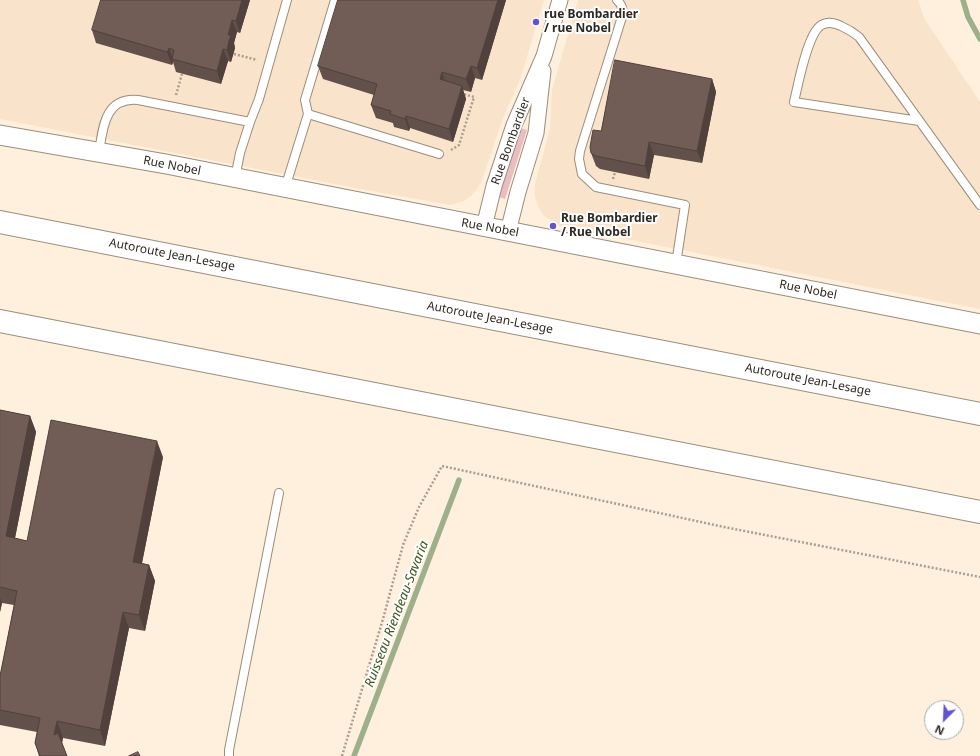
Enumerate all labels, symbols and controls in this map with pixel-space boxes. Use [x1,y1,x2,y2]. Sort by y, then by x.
place label: rue Bombardier / rue Nobel [544,8,638,36]
marker: rue Bombardier / rue Nobel [531,17,541,27]
street label: Rue Bombardier [488,95,534,187]
street label: Rue Nobel [142,153,202,179]
place label: Rue Bombardier / Rue Nobel [561,212,658,240]
street label: Rue Nobel [460,216,520,240]
marker: Rue Bombardier / Rue Nobel [548,221,558,231]
street label: Autoroute Jean-Lesage [108,236,236,274]
street label: Rue Nobel [778,277,838,303]
street label: Autoroute Jean-Lesage [426,299,554,337]
street label: Autoroute Jean-Lesage [744,361,872,399]
water label: Ruisseau Riendeau-Savaria [362,539,432,689]
north arrow [924,700,964,740]
text: N [932,722,946,739]

